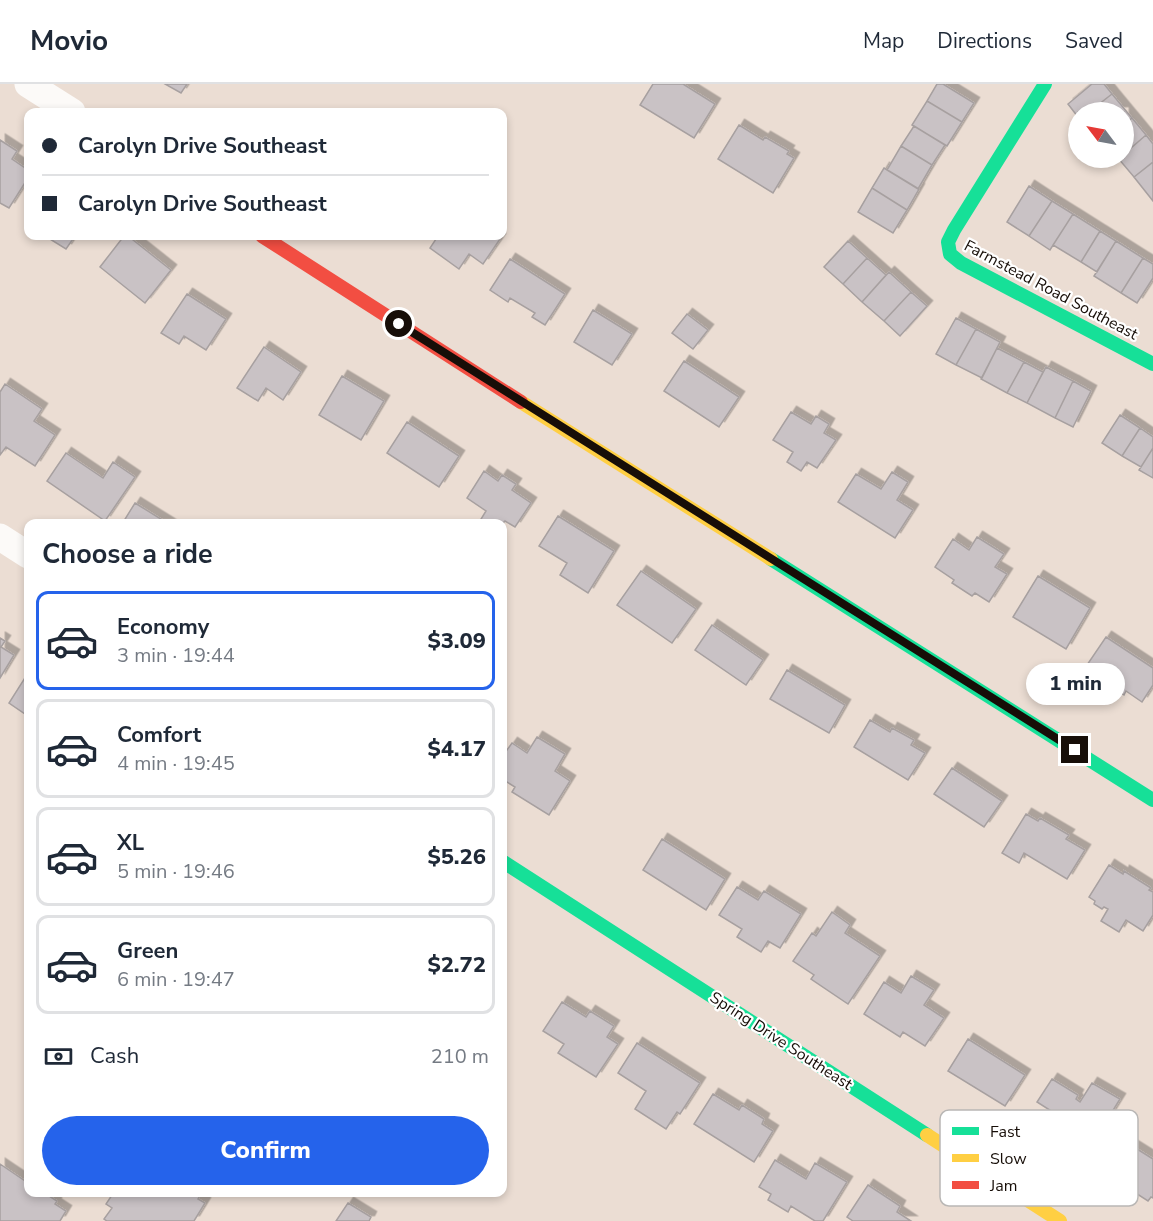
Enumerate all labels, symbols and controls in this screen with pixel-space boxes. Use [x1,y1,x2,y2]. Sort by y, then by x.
text: Movio [30,22,108,60]
text: Map [863,27,904,55]
text: Directions [937,27,1032,55]
text: Saved [1065,27,1123,55]
north arrow [1068,102,1134,168]
map controls [1068,102,1134,168]
text: Carolyn Drive Southeast [78,131,327,161]
text: Carolyn Drive Southeast [78,189,327,219]
street label: Farmstead Road Southeast [960,235,1142,345]
route start [385,310,412,337]
text: Choose a ride [42,536,213,573]
text: Economy [117,612,209,642]
icon: car [45,614,99,668]
text: $3.09 [427,626,486,656]
text: 3 min · 19:44 [117,642,235,669]
callout: 1 min [1026,663,1124,705]
text: 1 min [1049,670,1102,697]
text: Comfort [117,720,201,750]
icon: car [45,722,99,776]
text: $4.17 [427,734,486,764]
route end [1061,736,1088,763]
text: 4 min · 19:45 [117,750,235,777]
text: XL [117,828,144,858]
icon: car [45,830,99,884]
text: $5.26 [427,842,486,872]
text: 5 min · 19:46 [117,858,235,885]
text: Green [117,936,178,966]
icon: car [45,938,99,992]
text: $2.72 [427,950,486,980]
text: 6 min · 19:47 [117,966,235,993]
street label: Spring Drive Southeast [705,987,857,1096]
icon: cash [42,1040,75,1073]
text: Cash [90,1041,139,1071]
text: 210 m [431,1043,489,1070]
legend [940,1110,1138,1206]
button: Confirm [42,1116,489,1185]
text: Fast [990,1121,1021,1143]
text: Slow [990,1148,1027,1170]
text: Jam [989,1175,1017,1197]

